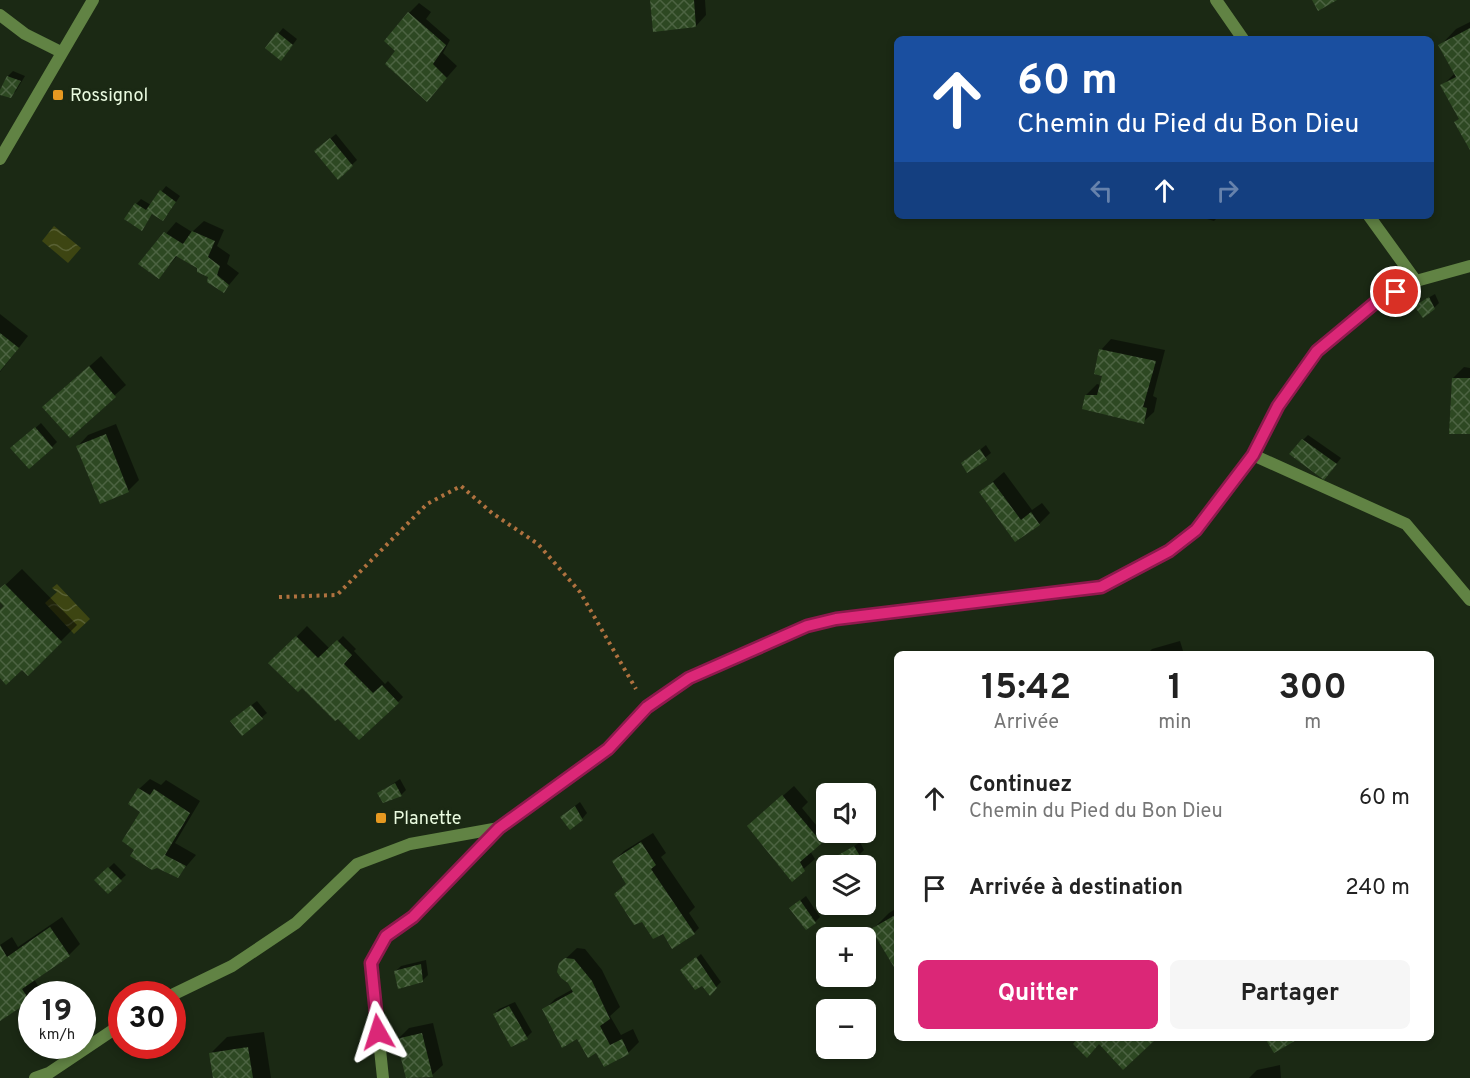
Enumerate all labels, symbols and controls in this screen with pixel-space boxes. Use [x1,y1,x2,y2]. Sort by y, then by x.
text: 60 m [1017,56,1118,109]
icon: ahead [918,60,996,138]
place label: Rossignol [70,85,148,108]
marker: Rossignol [51,88,65,102]
text: Chemin du Pied du Bon Dieu [1017,108,1359,142]
icon: left [1085,174,1118,207]
icon: ahead [1148,174,1181,207]
icon: right [1211,174,1244,207]
pin [1370,266,1421,317]
icon: arrive [1379,275,1412,308]
text: 15:42 [981,666,1071,712]
text: 1 [1168,666,1182,712]
text: 300 [1278,666,1347,712]
text: Arrivée [993,710,1059,736]
text: min [1158,710,1192,736]
text: m [1304,710,1321,736]
text: Continuez [969,772,1072,799]
icon: ahead [918,782,951,815]
map controls [816,783,876,1059]
button: sound [816,783,876,843]
text: 60 m [1359,785,1410,812]
text: Chemin du Pied du Bon Dieu [969,799,1223,825]
place label: Planette [393,808,462,831]
marker: Planette [374,811,388,825]
button: layers [816,855,876,915]
icon: arrive [918,872,951,905]
text: Arrivée à destination [969,875,1183,902]
text: 240 m [1345,875,1410,902]
button: + [816,927,876,987]
button: Quitter [918,960,1158,1029]
button: Partager [1170,960,1410,1029]
speed limit sign: 30 [108,981,186,1059]
text: 19 [42,994,72,1031]
button: − [816,999,876,1059]
position arrow [346,1000,410,1064]
text: km/h [39,1026,75,1045]

